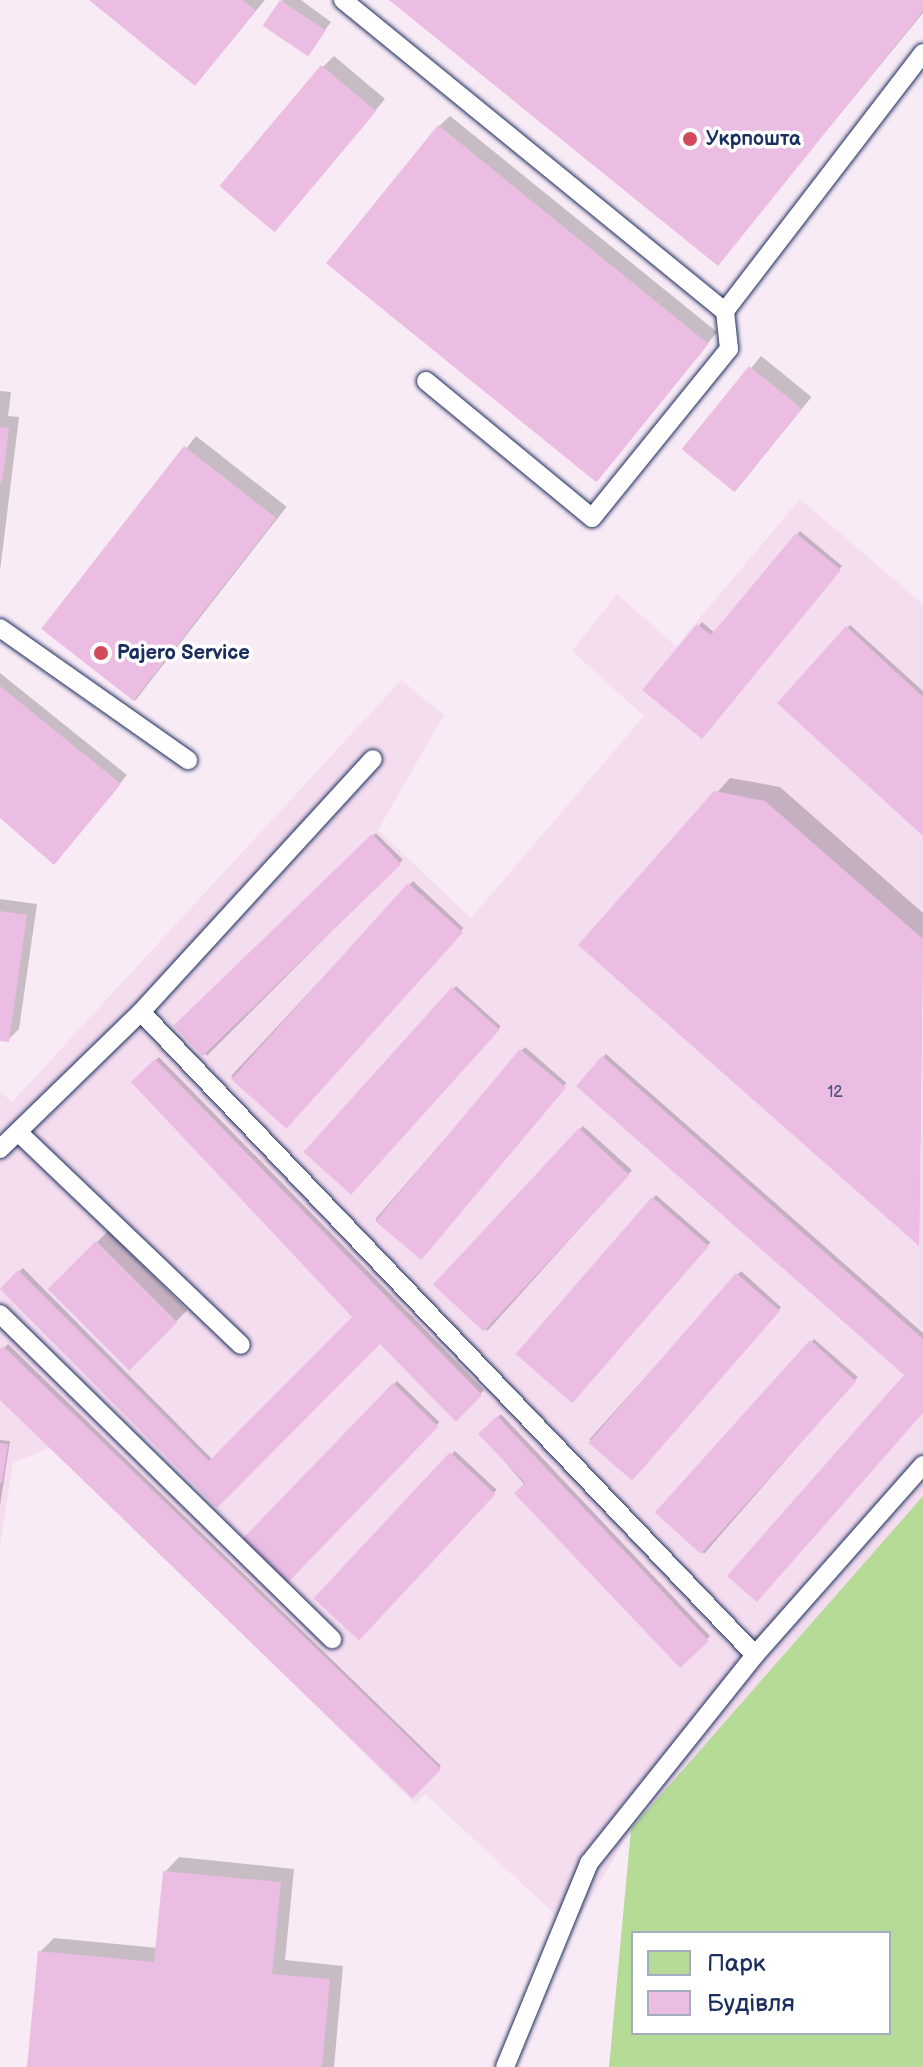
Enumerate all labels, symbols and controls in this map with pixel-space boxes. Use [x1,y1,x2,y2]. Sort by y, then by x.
place label: Укрпошта [706,127,801,151]
marker: Укрпошта [681,130,699,148]
place label: Pajero Service [117,641,250,665]
marker: Pajero Service [92,644,110,662]
house number: 12 [827,1083,843,1103]
legend [631,1931,891,2035]
text: Парк [707,1949,765,1978]
text: Будівля [707,1989,795,2018]

